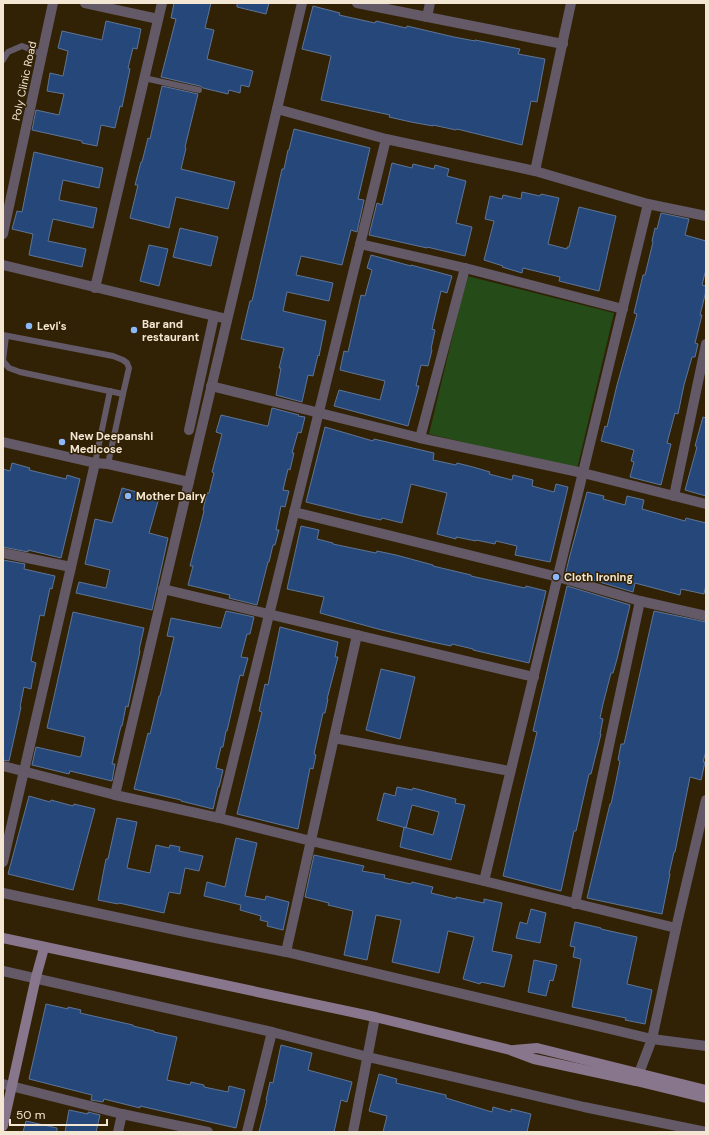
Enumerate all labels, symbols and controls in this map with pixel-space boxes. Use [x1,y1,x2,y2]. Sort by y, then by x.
street label: Poly Clinic Road [9,40,39,122]
place label: Bar and restaurant [142,317,199,344]
place label: Levi's [37,319,67,333]
marker: Levi's [24,321,34,331]
marker: Bar and restaurant [129,325,139,335]
place label: New Deepanshi Medicose [70,429,153,456]
marker: New Deepanshi Medicose [57,437,67,447]
place label: Mother Dairy [136,489,206,503]
marker: Mother Dairy [123,491,133,501]
place label: Cloth Ironing [564,570,633,584]
marker: Cloth Ironing [551,572,561,582]
scale bar [10,1101,107,1127]
text: 50 m [16,1107,45,1123]

